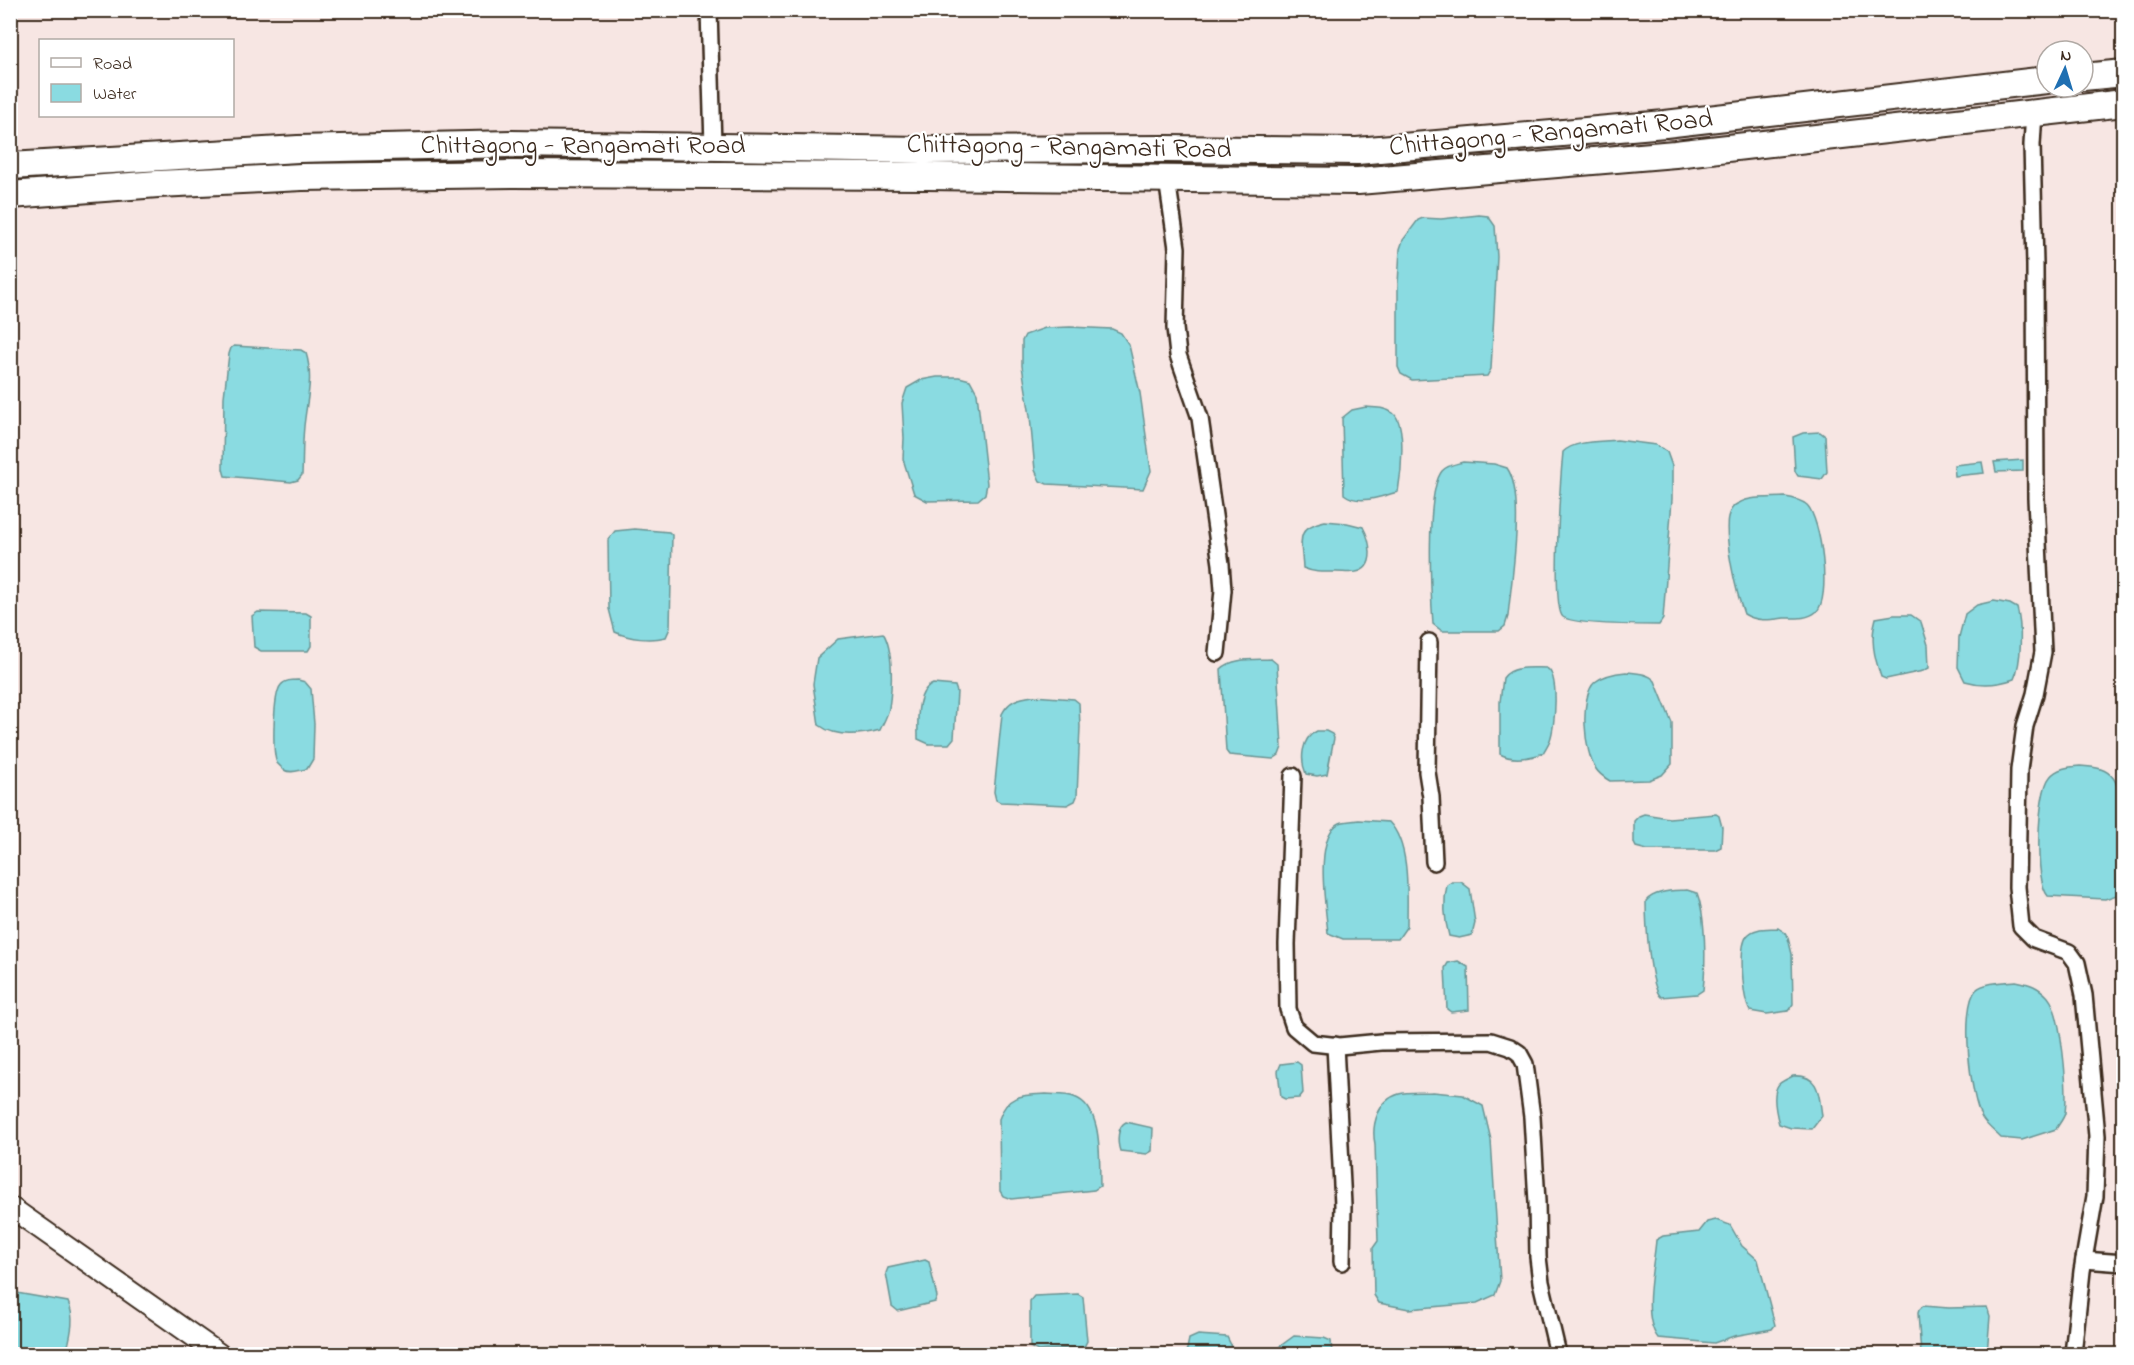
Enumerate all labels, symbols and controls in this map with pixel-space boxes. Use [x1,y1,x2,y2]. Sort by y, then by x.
legend [39,39,234,117]
north arrow [2035,39,2095,99]
text: N [2060,44,2072,68]
text: Road [93,52,132,78]
text: Water [93,82,137,108]
street label: Chittagong - Rangamati Road [1387,100,1715,168]
street label: Chittagong - Rangamati Road [906,126,1232,170]
street label: Chittagong - Rangamati Road [421,127,746,166]

